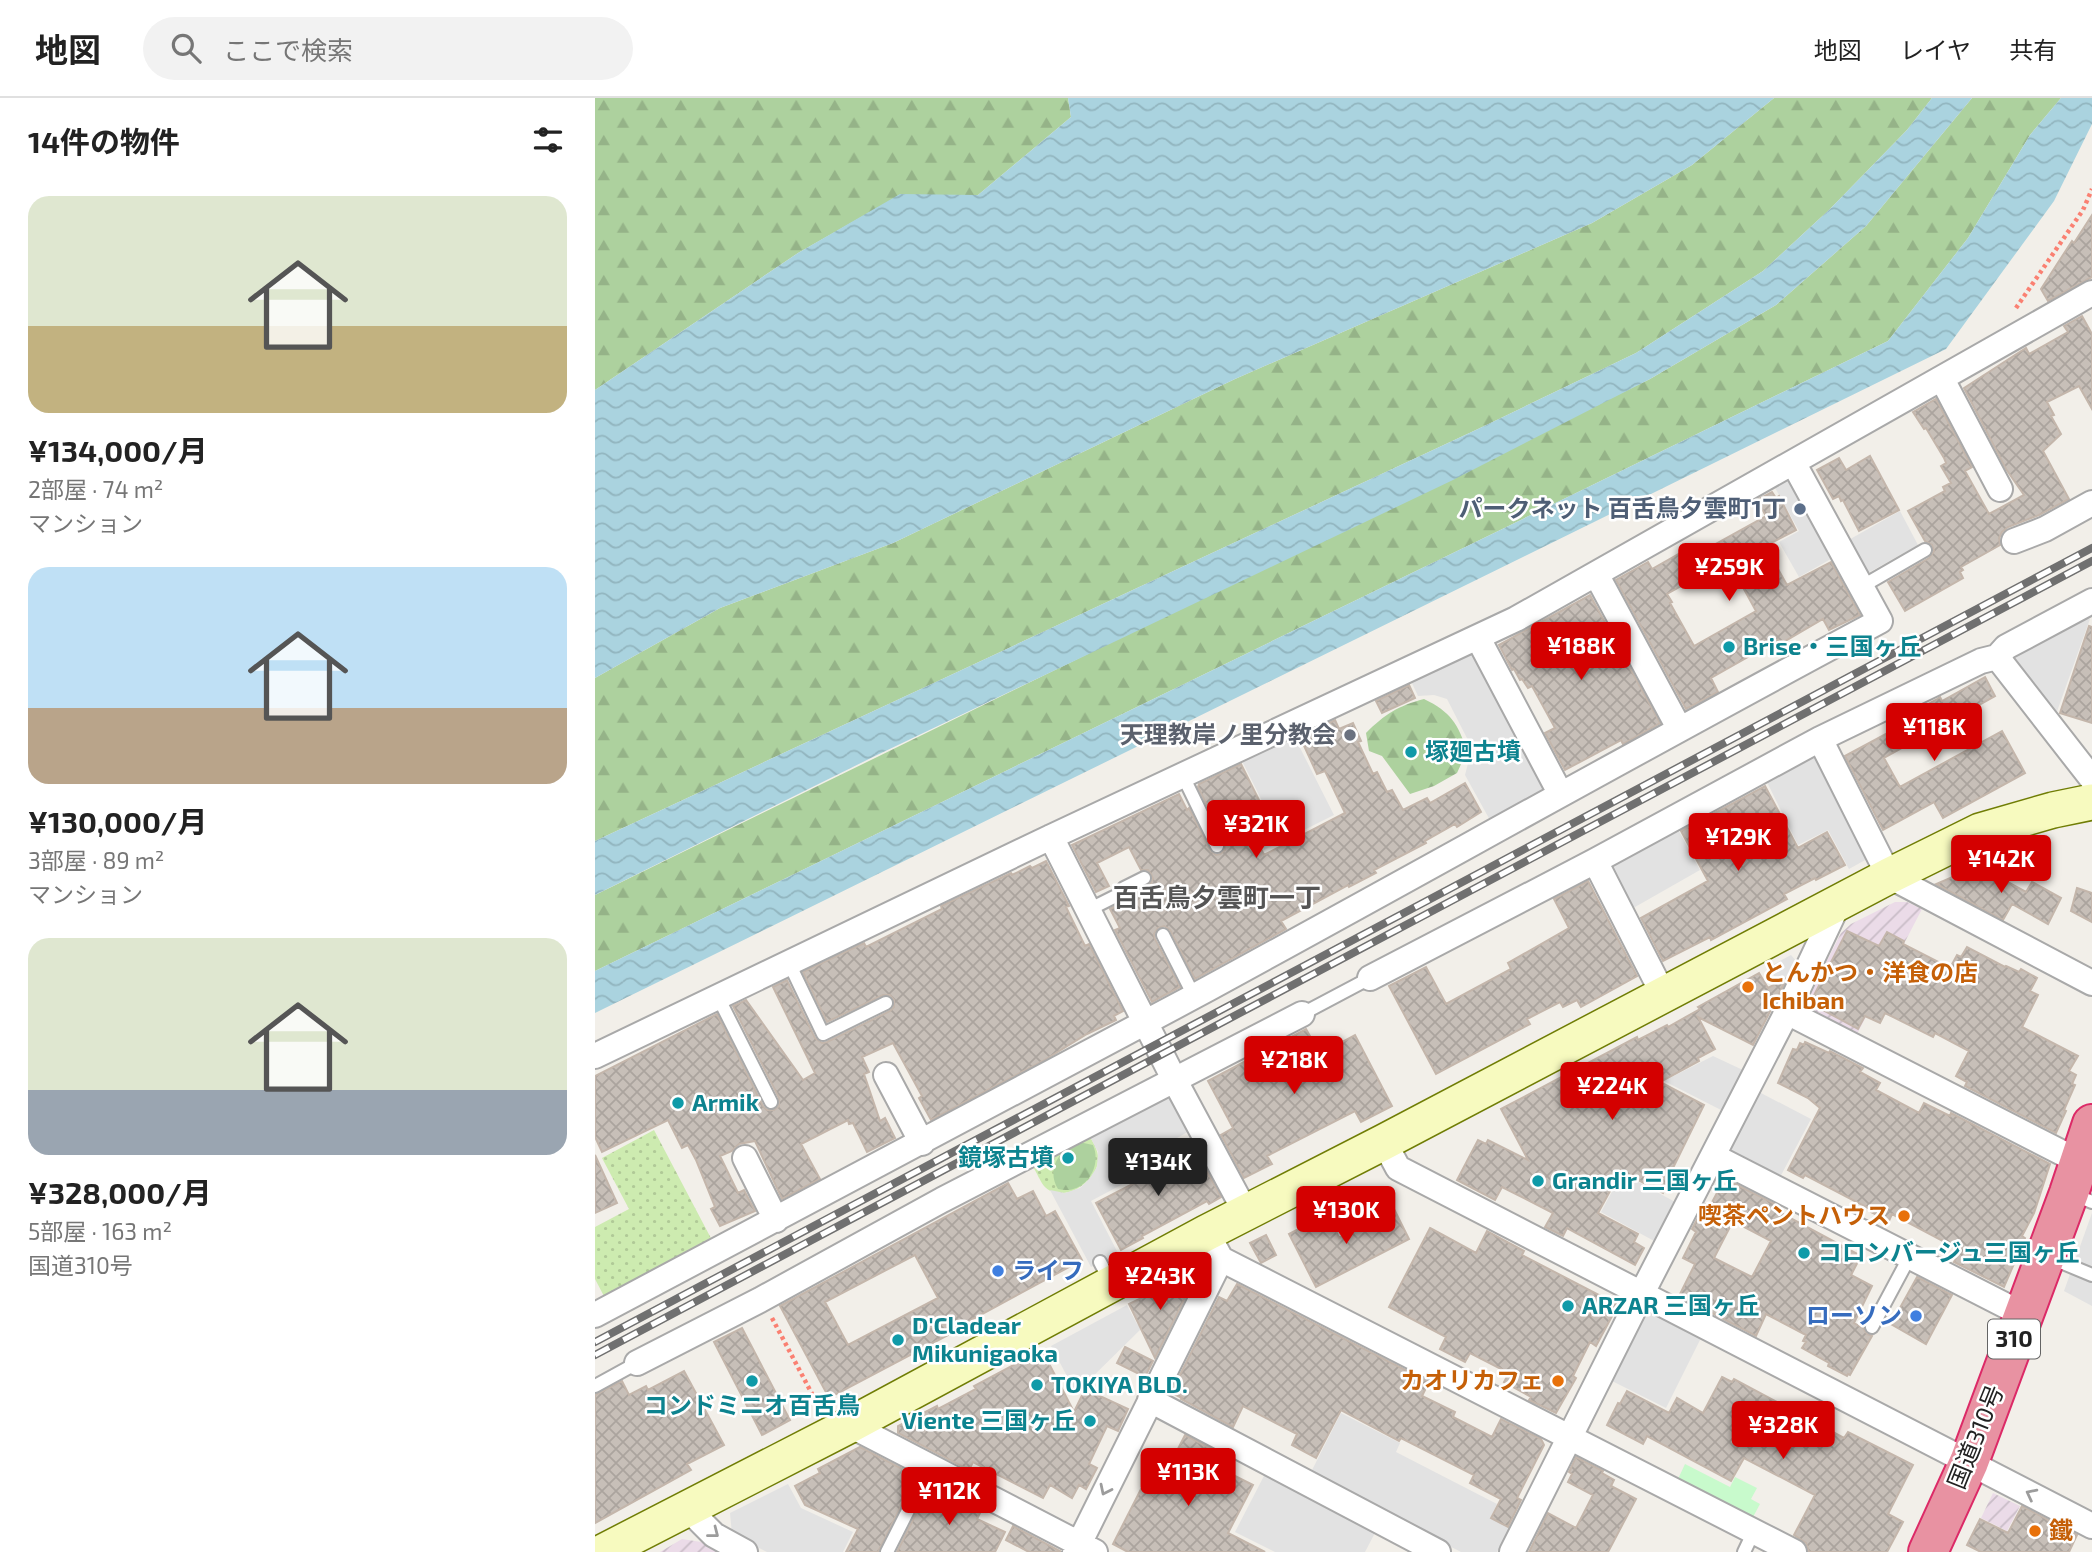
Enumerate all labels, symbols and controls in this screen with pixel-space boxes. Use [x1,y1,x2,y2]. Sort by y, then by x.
search box [143,17,633,80]
text: 地図 [35,29,101,69]
icon: search [167,29,205,67]
text: ここで検索 [223,34,353,65]
text: 地図 [1814,35,1862,64]
text: レイヤ [1900,35,1971,64]
text: 共有 [2009,35,2057,64]
icon: filters [529,121,567,159]
text: 14件の物件 [28,123,180,159]
icon: home [235,242,361,368]
text: ¥134,000/月 [28,432,208,468]
text: 2部屋 · 74 m² [28,475,163,503]
place label: パークネット 百舌鳥夕雲町1丁 [1458,493,1786,522]
marker: パークネット 百舌鳥夕雲町1丁 [1792,501,1808,517]
text: マンション [28,509,143,537]
pin: ¥259K [1680,544,1778,603]
text: ¥259K [1694,552,1764,580]
icon: home [235,613,361,739]
pin: ¥188K [1532,622,1630,682]
text: ¥188K [1547,631,1615,659]
place label: Brise・三国ヶ丘 [1743,631,1922,660]
marker: Brise・三国ヶ丘 [1721,639,1737,655]
pin: ¥118K [1885,704,1983,763]
text: ¥118K [1902,712,1966,740]
place label: 天理教岸ノ里分教会 [1120,719,1336,748]
marker: 天理教岸ノ里分教会 [1342,727,1358,743]
place label: 塚廻古墳 [1425,736,1521,765]
marker: 塚廻古墳 [1403,744,1419,760]
pin: ¥321K [1207,800,1305,860]
text: ¥130,000/月 [28,803,207,839]
text: ¥321K [1223,809,1289,837]
pin: ¥129K [1689,814,1787,873]
text: ¥129K [1705,822,1771,850]
pin: ¥142K [1952,836,2050,895]
text: ¥142K [1967,844,2035,872]
text: 3部屋 · 89 m² [28,846,164,874]
text: マンション [28,880,143,908]
district label: 百舌鳥夕雲町一丁 [1113,881,1321,912]
place label: とんかつ・洋食の店 Ichiban [1762,957,1978,1014]
marker: とんかつ・洋食の店 Ichiban [1740,979,1756,995]
icon: home [235,984,361,1110]
pin: ¥218K [1245,1037,1343,1096]
text: ¥218K [1260,1045,1328,1073]
pin: ¥224K [1563,1062,1661,1122]
text: ¥224K [1576,1071,1648,1099]
place label: Armik [692,1087,760,1116]
marker: Armik [670,1095,686,1111]
pin: ¥134K [1109,1138,1207,1198]
place label: 鏡塚古墳 [958,1142,1054,1171]
text: ¥134K [1124,1147,1192,1175]
marker: 鏡塚古墳 [1060,1150,1076,1166]
place label: Grandir 三国ヶ丘 [1552,1165,1738,1194]
marker: Grandir 三国ヶ丘 [1530,1173,1546,1189]
text: ¥328,000/月 [28,1174,212,1210]
pin: ¥130K [1297,1186,1395,1246]
text: ¥130K [1312,1195,1380,1223]
place label: 喫茶ペントハウス [1698,1200,1890,1229]
marker: 喫茶ペントハウス [1896,1208,1912,1224]
text: 5部屋 · 163 m² [28,1217,172,1245]
place label: コロンバージュ三国ヶ丘 [1818,1237,2080,1266]
marker: コロンバージュ三国ヶ丘 [1796,1245,1812,1261]
text: 国道310号 [28,1251,133,1279]
pin: ¥243K [1111,1252,1209,1312]
place label: ライフ [1012,1255,1084,1284]
text: ¥243K [1125,1261,1195,1289]
marker: ライフ [990,1263,1006,1279]
place label: ARZAR 三国ヶ丘 [1582,1290,1760,1319]
marker: ARZAR 三国ヶ丘 [1560,1298,1576,1314]
place label: ローソン [1806,1300,1902,1329]
marker: ローソン [1908,1308,1924,1324]
place label: D'Cladear Mikunigaoka [912,1310,1058,1367]
road number: 310 [1988,1320,2040,1358]
marker: D'Cladear Mikunigaoka [890,1332,906,1348]
place label: カオリカフェ [1400,1365,1544,1394]
place label: TOKIYA BLD. [1051,1369,1188,1398]
marker: コンドミニオ百舌鳥 [744,1373,760,1389]
marker: カオリカフェ [1550,1373,1566,1389]
marker: TOKIYA BLD. [1029,1377,1045,1393]
street label: 国道310号 [1941,1380,2009,1493]
place label: コンドミニオ百舌鳥 [644,1390,860,1419]
pin: ¥328K [1734,1402,1832,1461]
place label: Viente 三国ヶ丘 [901,1405,1076,1434]
text: ¥328K [1748,1410,1818,1438]
marker: Viente 三国ヶ丘 [1082,1413,1098,1429]
pin: ¥113K [1139,1448,1237,1508]
text: ¥113K [1157,1457,1219,1485]
pin: ¥112K [900,1468,998,1527]
text: ¥112K [917,1476,981,1504]
one-way arrow [1100,1483,1114,1495]
one-way arrow [2026,1489,2039,1503]
place label: 鐵 [2049,1515,2073,1544]
marker: 鐵 [2027,1523,2043,1539]
one-way arrow [706,1525,718,1538]

